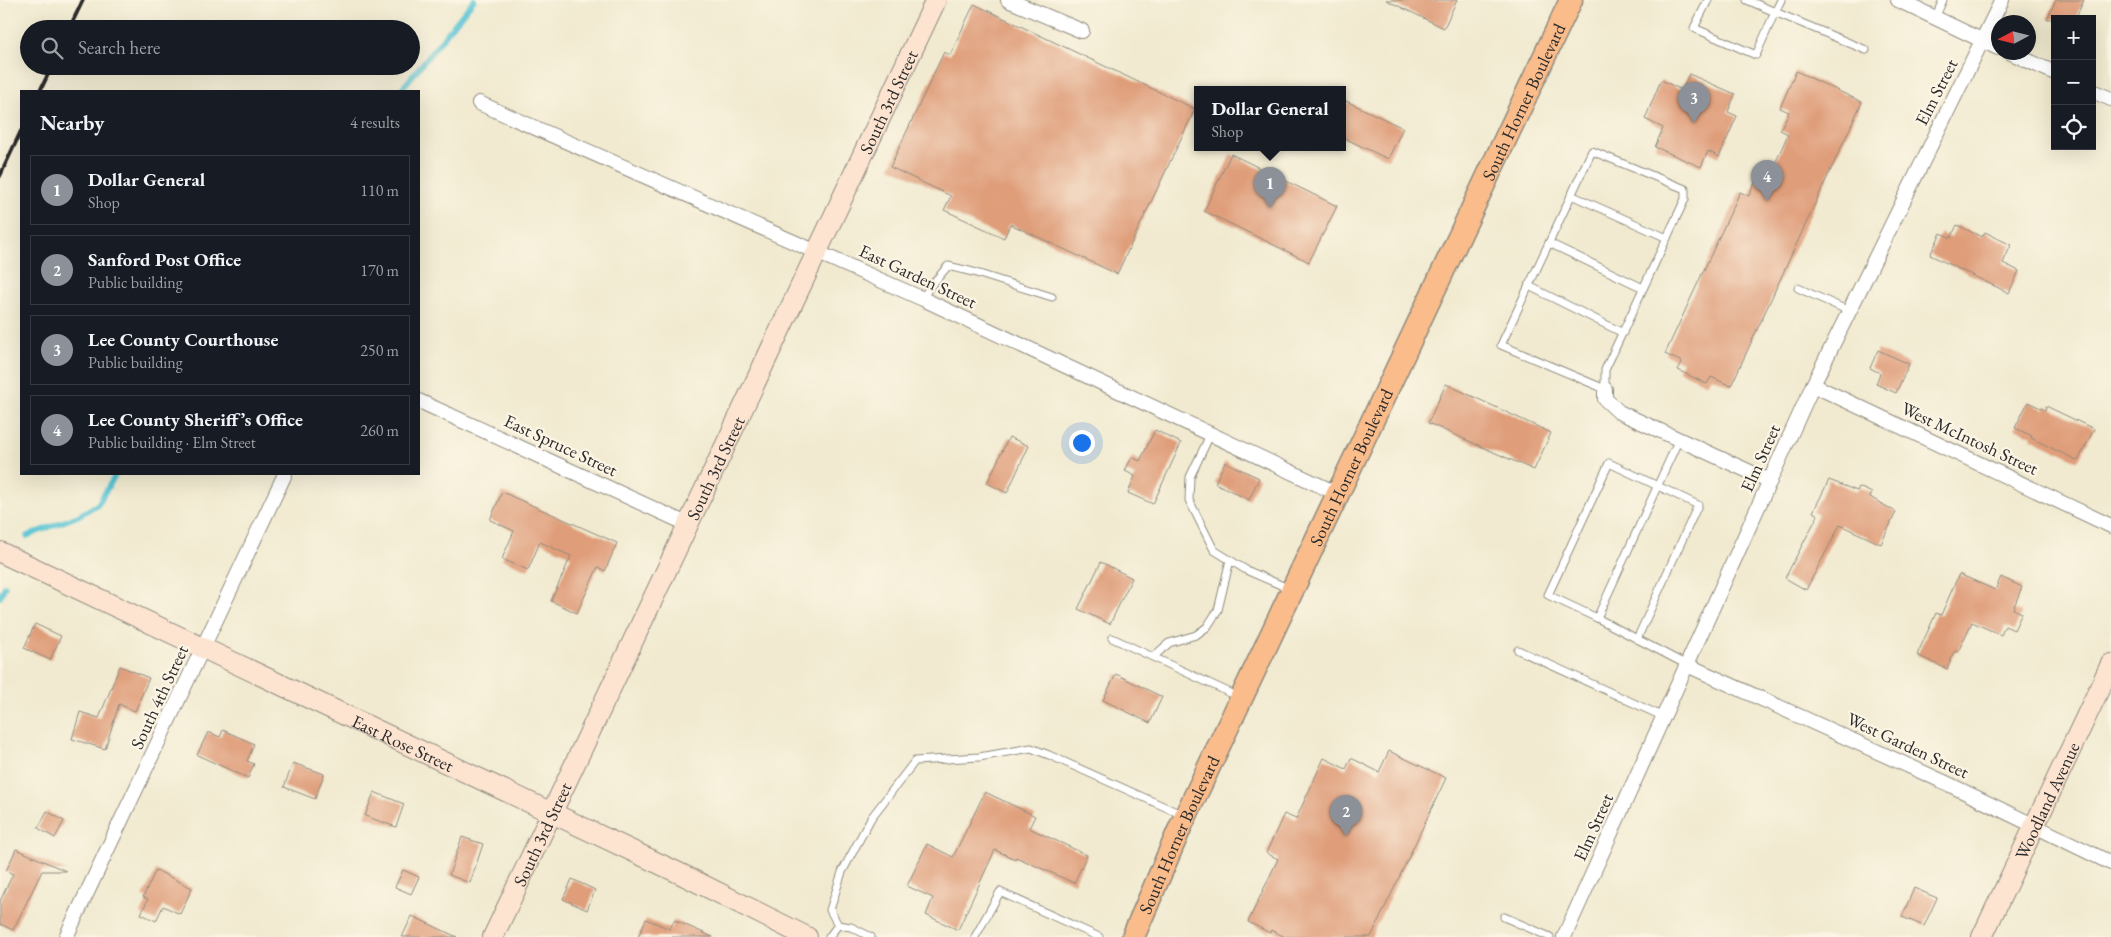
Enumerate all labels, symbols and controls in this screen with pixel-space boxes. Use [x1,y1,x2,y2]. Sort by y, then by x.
north arrow [1991,15,2036,60]
map controls [2051,15,2096,150]
button: + [2051,15,2096,60]
street label: South Horner Boulevard [1476,18,1570,184]
search box [20,20,420,75]
icon: search [38,34,66,62]
text: Search here [78,35,160,60]
street label: South 3rd Street [854,46,922,157]
street label: Elm Street [1909,55,1963,129]
button: − [2051,60,2096,105]
pin: 3 [1678,82,1710,123]
popup [1194,86,1346,151]
text: Dollar General [1211,96,1329,121]
button: locate [2051,105,2096,150]
text: Nearby [40,109,104,136]
text: 4 results [350,112,400,133]
text: Shop [1211,121,1243,142]
pin: 4 [1751,160,1783,201]
text: Dollar General [88,167,205,192]
pin: 1 [1254,167,1286,208]
text: 1 [53,180,61,201]
text: 110 m [360,180,399,201]
text: Shop [88,192,120,213]
street label: East Garden Street [856,239,981,313]
text: Sanford Post Office [88,247,241,272]
text: 2 [53,260,61,281]
text: 170 m [360,260,399,281]
text: Public building [88,272,183,293]
text: Lee County Courthouse [88,327,278,352]
text: 3 [53,340,61,361]
text: 250 m [360,340,399,361]
text: Public building [88,352,183,373]
street label: South Horner Boulevard [1304,384,1398,549]
street label: West McIntosh Street [1898,396,2042,480]
text: Lee County Sheriff’s Office [88,407,303,432]
street label: East Spruce Street [501,409,622,481]
street label: South 3rd Street [680,412,749,523]
text: 4 [53,420,61,441]
text: 260 m [360,420,399,441]
street label: Elm Street [1735,420,1785,495]
your location [1069,430,1095,456]
text: Public building · Elm Street [88,432,256,453]
street label: South 4th Street [125,641,193,753]
street label: West Garden Street [1843,707,1973,783]
street label: East Rose Street [349,709,458,777]
street label: Woodland Avenue [2009,738,2084,863]
street label: South Horner Boulevard [1133,751,1225,917]
street label: South 3rd Street [507,778,576,890]
street label: Elm Street [1568,789,1618,864]
pin: 2 [1330,795,1362,836]

